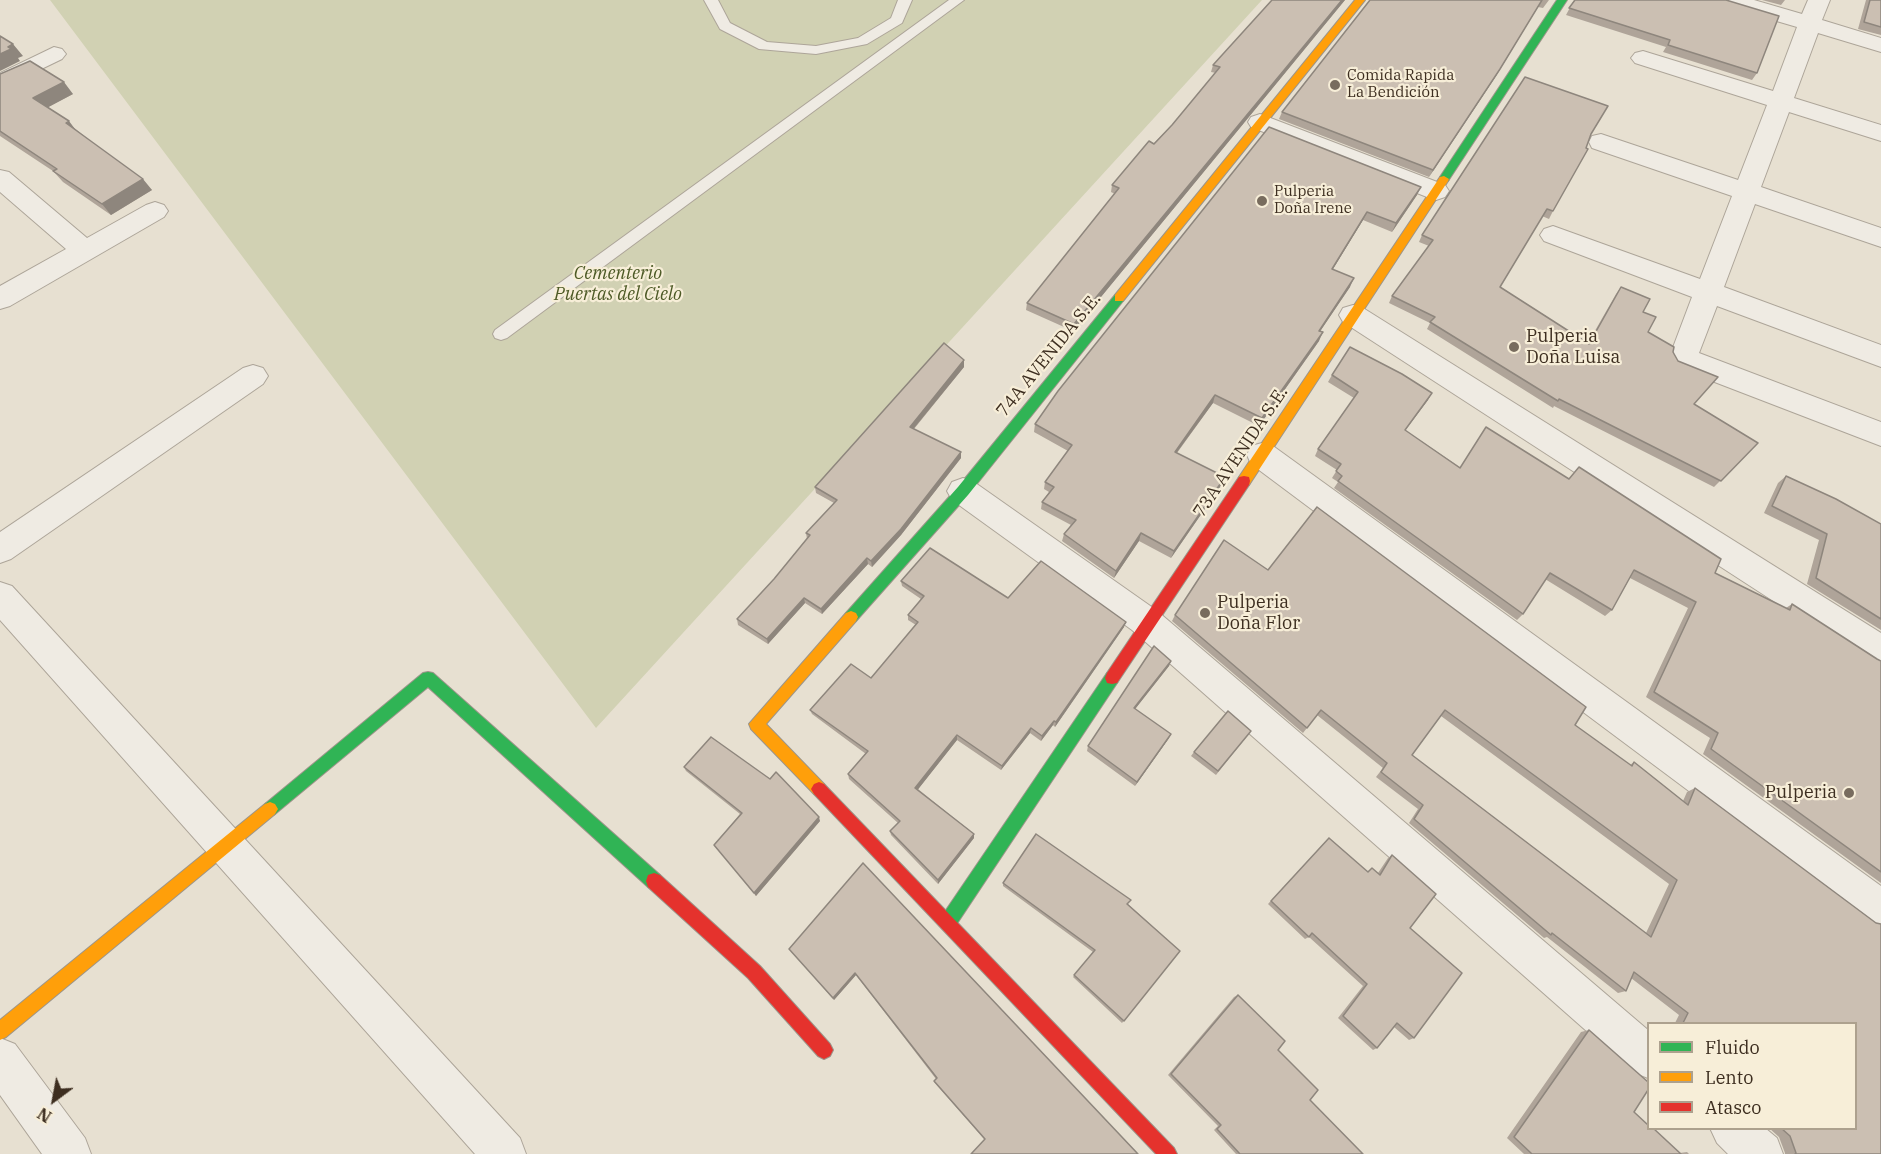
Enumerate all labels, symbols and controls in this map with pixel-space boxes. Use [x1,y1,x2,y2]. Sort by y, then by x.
place label: Comida Rapida La Bendición [1347,67,1454,102]
marker: Comida Rapida La Bendición [1328,78,1342,92]
place label: Pulperia Doña Irene [1274,183,1352,218]
marker: Pulperia Doña Irene [1255,194,1269,208]
park label: Cementerio Puertas del Cielo [554,263,682,306]
street label: 74A AVENIDA S.E. [992,288,1106,422]
place label: Pulperia Doña Luisa [1526,326,1620,368]
marker: Pulperia Doña Luisa [1507,340,1521,354]
street label: 73A AVENIDA S.E. [1189,382,1293,522]
place label: Pulperia Doña Flor [1217,592,1300,634]
marker: Pulperia Doña Flor [1198,606,1212,620]
place label: Pulperia [1765,782,1837,804]
marker: Pulperia [1842,786,1856,800]
legend [1647,1022,1857,1130]
text: Fluido [1705,1036,1760,1059]
text: Lento [1705,1066,1753,1089]
north arrow [24,1070,84,1130]
text: Atasco [1705,1096,1761,1119]
text: N [34,1103,55,1127]

